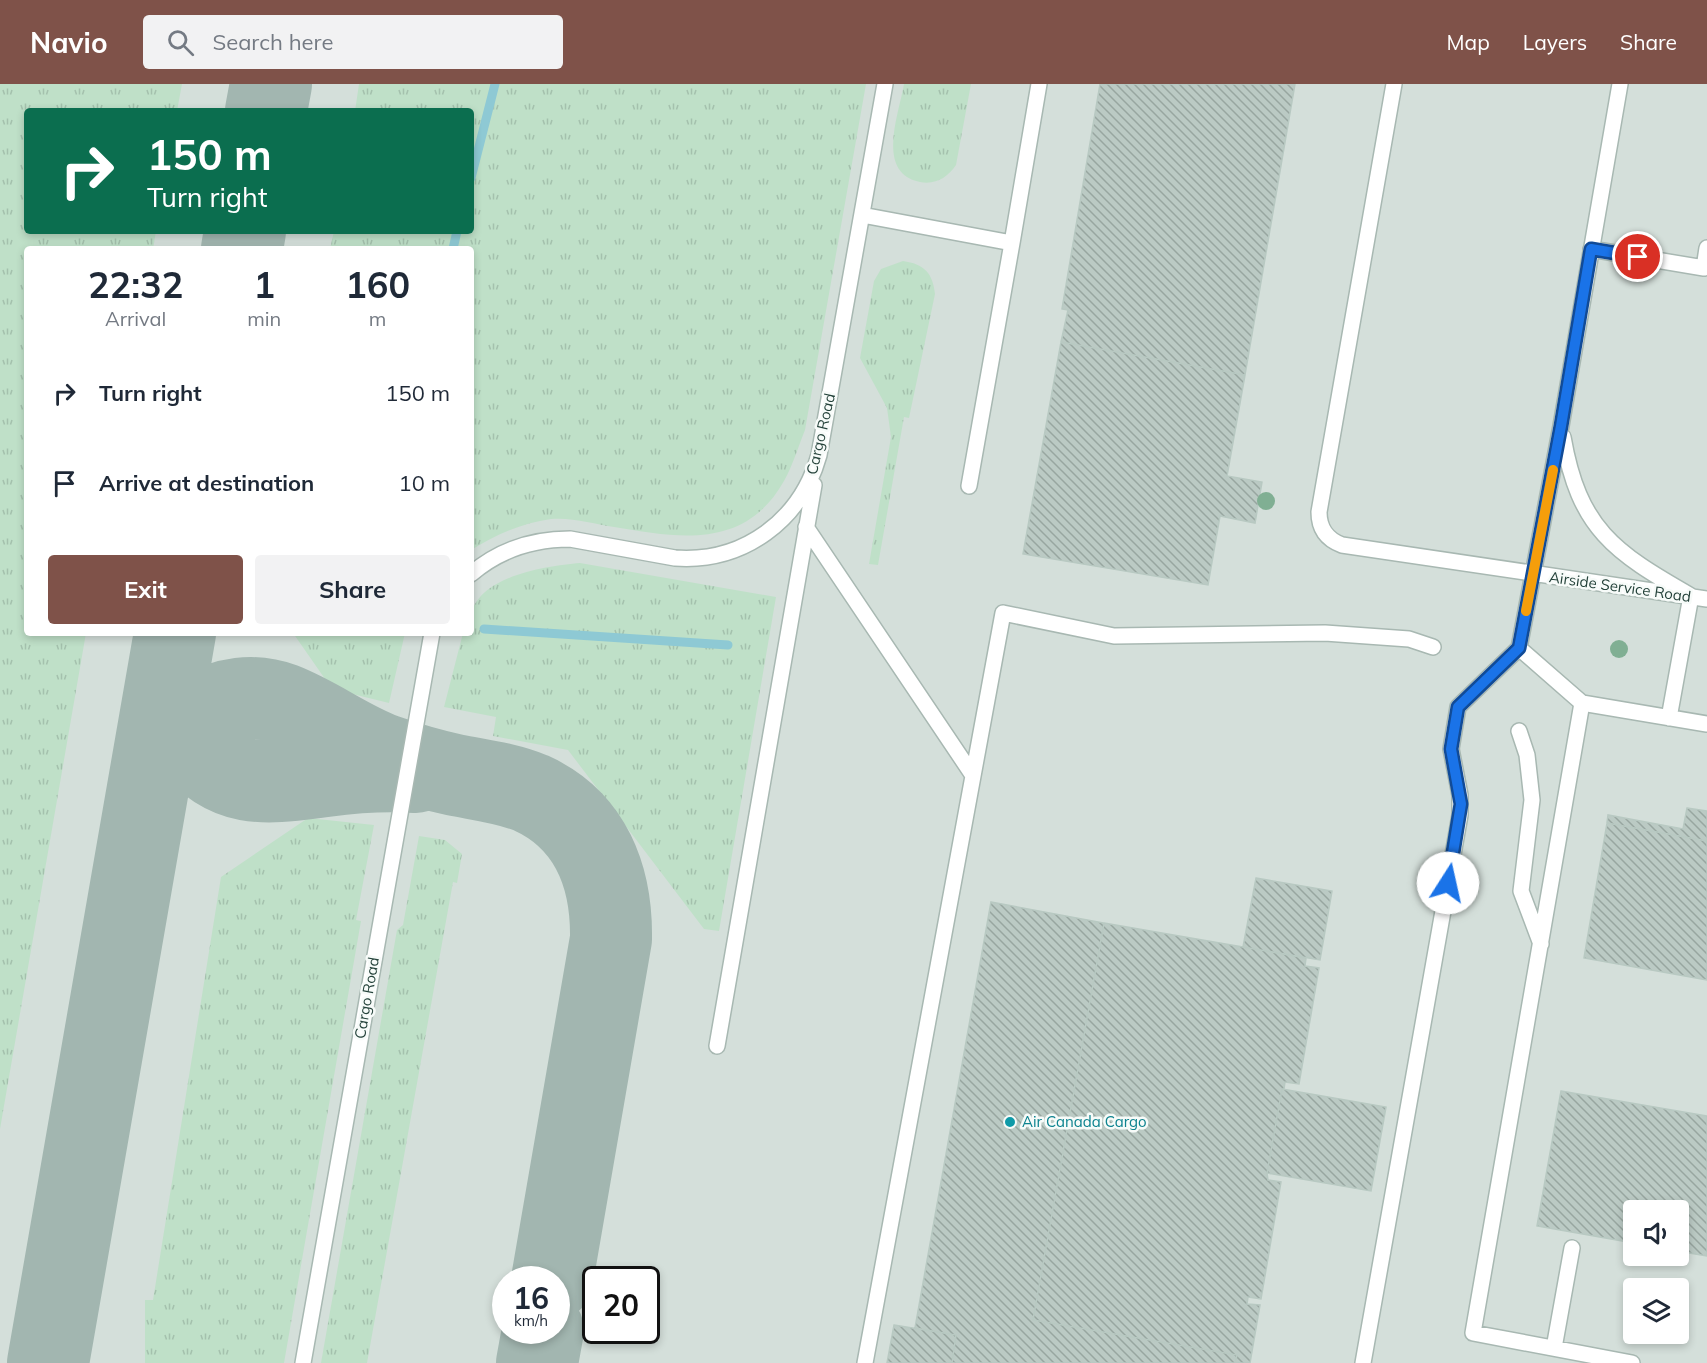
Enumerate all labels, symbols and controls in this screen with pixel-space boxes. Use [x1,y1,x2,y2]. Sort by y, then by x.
search box [143,15,563,69]
text: Navio [30,25,107,60]
icon: search [164,26,197,59]
text: Search here [212,28,333,56]
text: Map [1447,29,1490,55]
text: Layers [1523,29,1587,55]
text: Share [1620,29,1677,55]
text: 150 m [147,128,272,181]
icon: right [48,132,126,210]
text: Turn right [147,180,267,214]
pin [1612,231,1663,282]
icon: arrive [1621,240,1654,273]
text: 22:32 [88,262,183,307]
text: 1 [253,262,275,307]
text: 160 [345,262,410,307]
text: Arrival [105,306,166,331]
text: min [247,306,281,331]
text: m [369,306,386,331]
icon: right [48,377,81,410]
text: Turn right [99,379,202,407]
text: 150 m [385,379,450,407]
street label: Cargo Road [802,391,839,476]
icon: arrive [48,467,81,500]
text: Arrive at destination [99,469,314,497]
text: 10 m [399,469,450,497]
button: Exit [48,555,243,624]
button: Share [255,555,450,624]
street label: Airside Service Road [1548,567,1692,606]
position arrow [1416,851,1480,915]
street label: Cargo Road [350,956,383,1040]
place label: Air Canada Cargo [1022,1112,1147,1131]
marker: Air Canada Cargo [1003,1115,1017,1129]
map controls [1623,1200,1689,1344]
button: sound [1623,1200,1689,1266]
speed limit sign: 20 [582,1266,660,1344]
button: layers [1623,1278,1689,1344]
text: 16 [513,1279,549,1317]
text: km/h [514,1311,548,1330]

